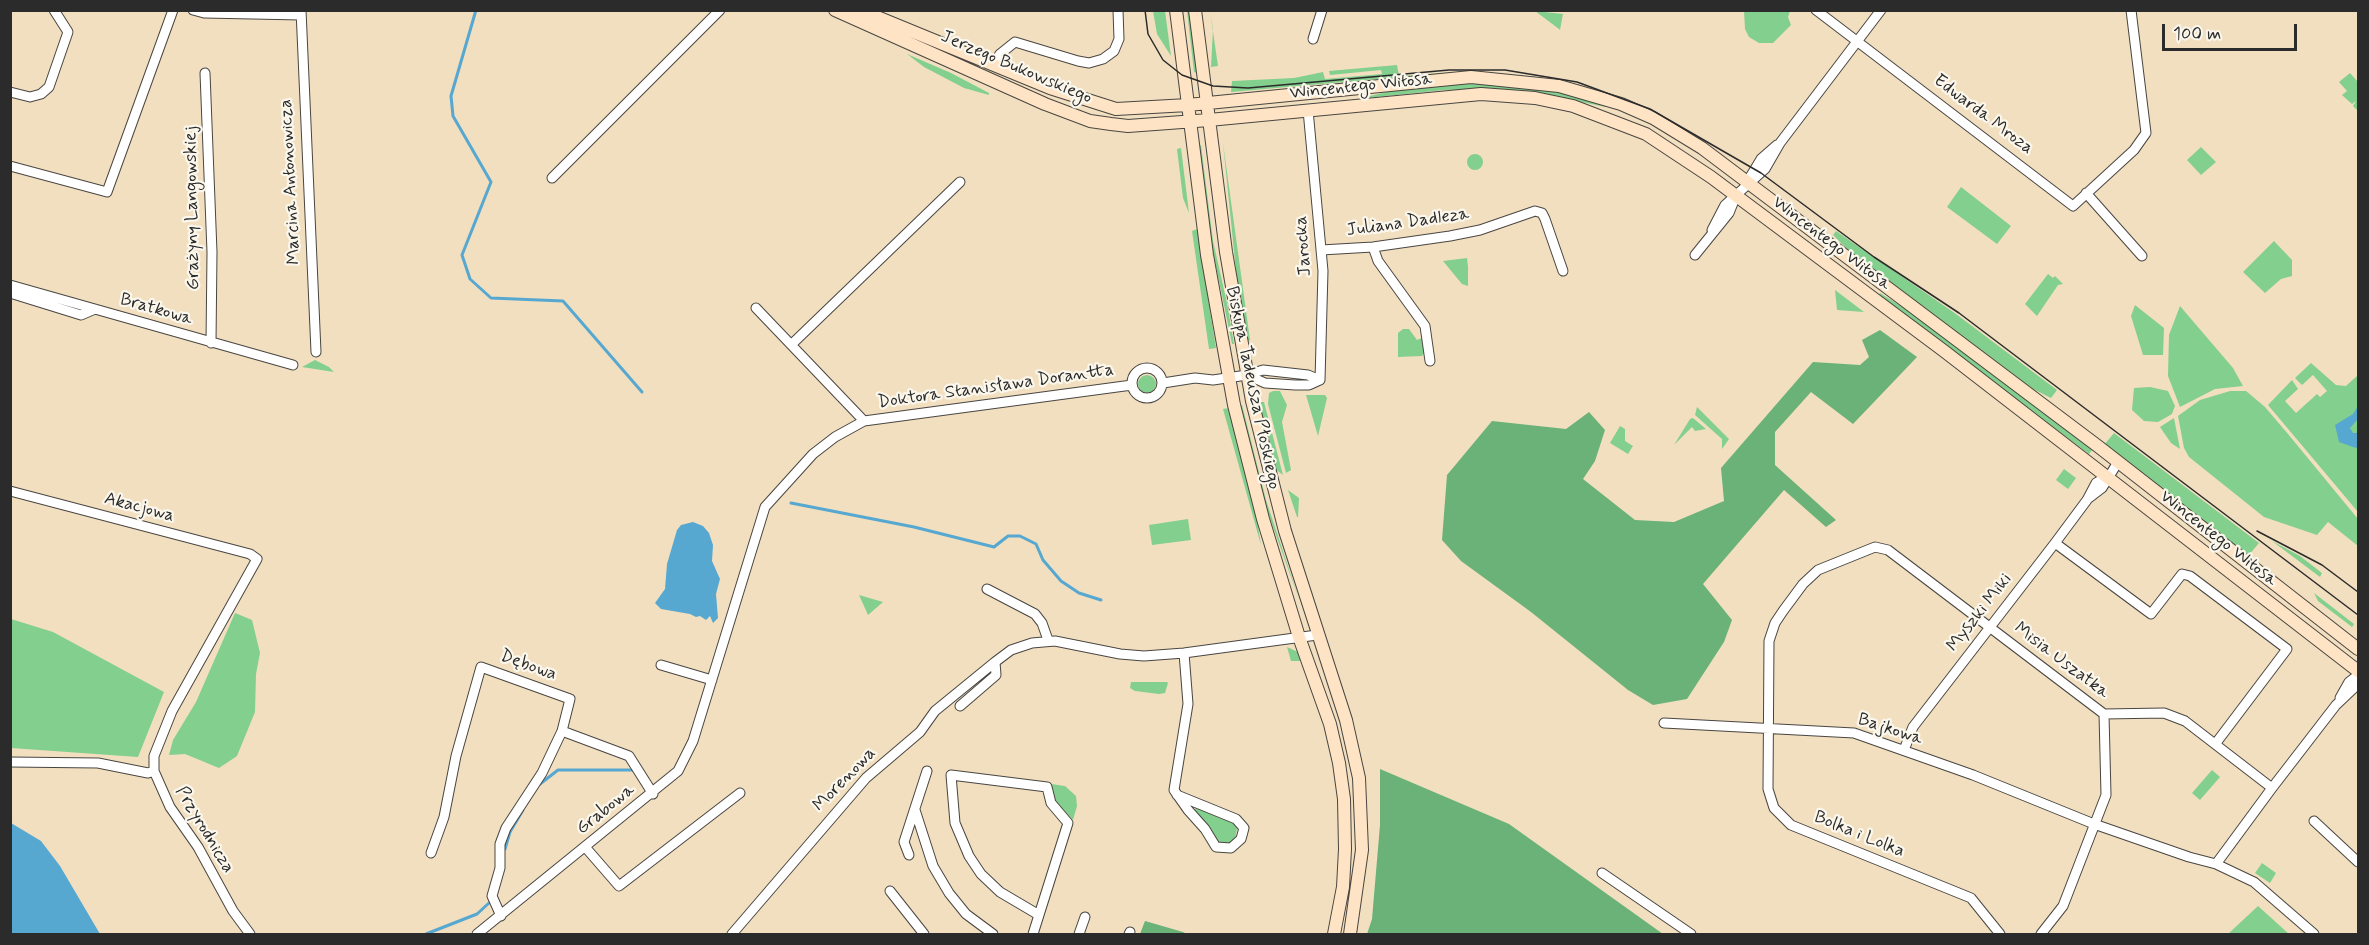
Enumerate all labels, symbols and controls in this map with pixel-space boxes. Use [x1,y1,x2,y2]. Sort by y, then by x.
scale bar [2165,12,2300,50]
text: 100 m [2173,22,2221,46]
street label: Jerzego Bukowskiego [937,26,1095,110]
street label: Wincentego Witosa [1289,69,1433,105]
street label: Edwarda Mroza [1929,70,2037,160]
street label: Marcina Antonowicza [276,99,306,265]
street label: Grażyny Langowskiej [181,126,205,290]
street label: Wincentego Witosa [1767,192,1895,296]
street label: Juliana Dadleza [1345,204,1471,242]
street label: Jarocka [1291,215,1317,277]
street label: Biskupa Tadeusza Płoskiego [1220,285,1284,491]
street label: Bratkowa [117,289,195,331]
street label: Doktora Stanisława Dorantta [877,360,1115,414]
street label: Wincentego Witosa [2155,486,2281,592]
street label: Akacjowa [102,488,176,528]
street label: Myszki Miki [1943,570,2017,656]
street label: Misia Uszatka [2009,618,2113,704]
street label: Dębowa [497,646,559,686]
street label: Bajkowa [1855,709,1925,751]
street label: Morenowa [809,743,881,817]
street label: Grabowa [572,780,640,840]
street label: Przyrodnicza [170,783,238,877]
street label: Bolka i Lolka [1811,807,1907,863]

